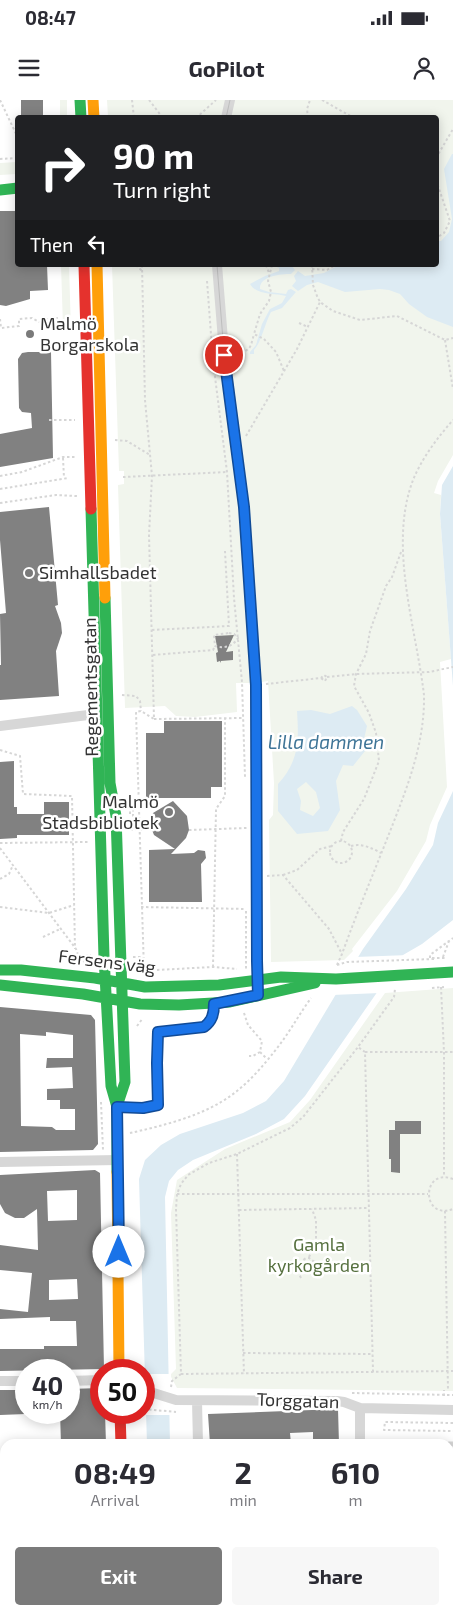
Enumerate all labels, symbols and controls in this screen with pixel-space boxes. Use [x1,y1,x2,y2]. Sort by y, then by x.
text: 08:47 [25,6,76,29]
icon: menu [15,54,43,82]
icon: person [410,54,438,82]
text: GoPilot [188,55,265,81]
text: 90 m [113,134,194,176]
icon: right [30,135,95,200]
text: Turn right [113,176,211,202]
icon: left [83,230,111,258]
text: Then [30,233,73,256]
place label: Malmö Borgarskola [40,312,139,355]
marker: Malmö Borgarskola [24,328,36,340]
pin [203,334,245,376]
icon: arrive [210,341,238,369]
place label: Simhallsbadet [39,561,157,583]
marker: Simhallsbadet [23,567,35,579]
street label: Regementsgatan [78,617,102,757]
water label: Lilla dammen [268,730,384,753]
place label: Malmö Stadsbibliotek [42,790,159,833]
marker: Malmö Stadsbibliotek [163,806,175,818]
street label: Fersens väg [57,944,157,978]
position arrow [92,1225,144,1277]
park label: Gamla kyrkogården [268,1233,370,1276]
speed limit sign: 50 [90,1359,155,1424]
text: 40 [32,1370,63,1400]
street label: Torggatan [256,1388,340,1412]
text: km/h [33,1397,62,1411]
text: 08:49 [74,1454,156,1490]
text: 2 [235,1454,252,1490]
text: 610 [331,1454,380,1490]
text: Arrival [90,1490,139,1509]
text: min [230,1490,257,1509]
text: m [348,1490,362,1509]
button: Exit [15,1547,222,1605]
button: Share [232,1547,439,1605]

